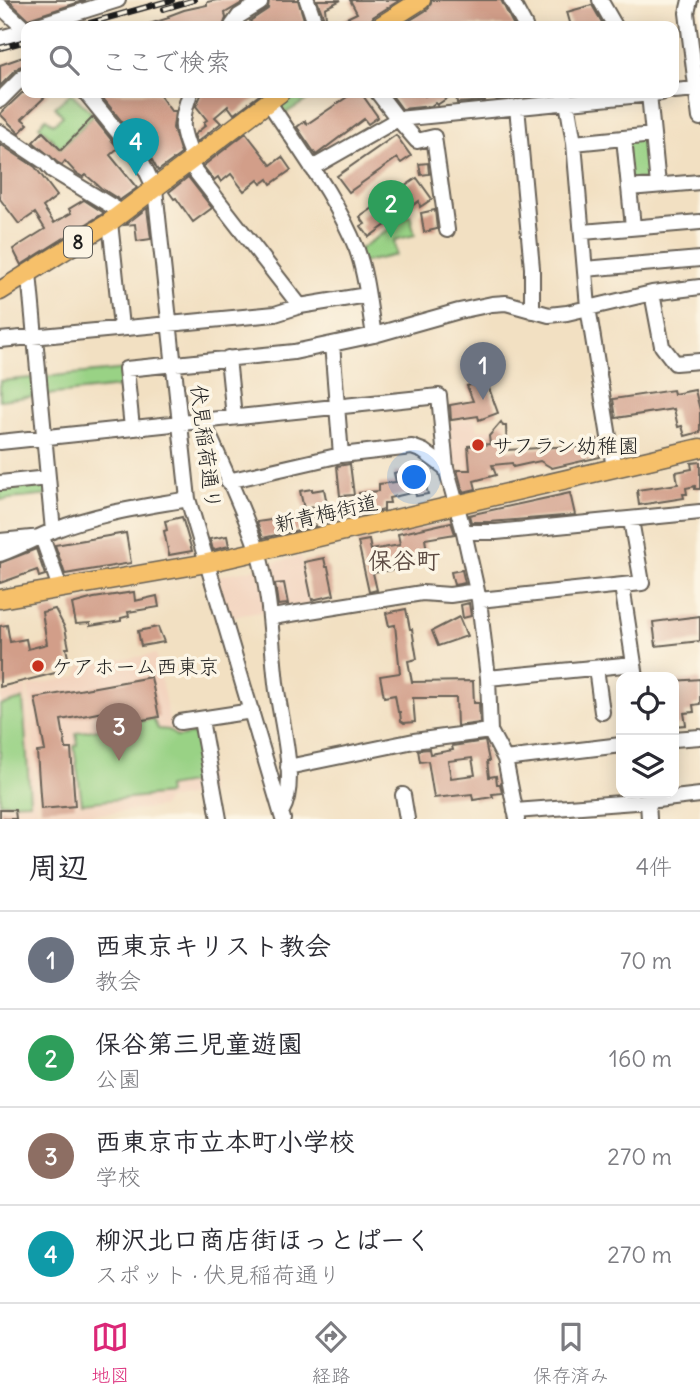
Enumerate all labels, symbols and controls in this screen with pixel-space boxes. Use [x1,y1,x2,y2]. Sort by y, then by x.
search box [21,21,679,98]
icon: search [45,41,83,79]
text: ここで検索 [101,45,231,78]
pin: 4 [113,118,159,176]
pin: 2 [368,180,414,238]
road number: 8 [64,226,92,258]
pin: 1 [460,342,506,400]
street label: 伏見稲荷通り [185,383,227,511]
place label: サフラン幼稚園 [492,432,639,459]
marker: サフラン幼稚園 [470,437,486,453]
your location [397,460,431,494]
street label: 新青梅街道 [272,488,380,538]
district label: 保谷町 [368,545,440,575]
place label: ケアホーム西東京 [52,653,219,680]
marker: ケアホーム西東京 [30,658,46,674]
map controls [616,672,679,798]
button: locate [616,672,679,735]
pin: 3 [96,703,142,761]
button: layers [616,735,679,798]
text: 周辺 [28,848,88,886]
text: 4件 [636,852,672,881]
text: 西東京キリスト教会 [95,929,331,962]
text: 1 [46,946,56,975]
text: 70 m [620,946,672,975]
text: 教会 [95,966,141,995]
text: 保谷第三児童遊園 [95,1027,303,1060]
text: 2 [45,1044,57,1073]
text: 160 m [609,1044,672,1073]
text: 公園 [95,1064,141,1093]
text: 西東京市立本町小学校 [95,1125,355,1158]
text: 3 [44,1142,58,1171]
text: 270 m [607,1142,672,1171]
text: 学校 [95,1162,141,1191]
text: 柳沢北口商店街ほっとぱーく [95,1223,431,1256]
text: 4 [44,1240,58,1269]
text: 270 m [607,1240,672,1269]
text: スポット · 伏見稲荷通り [95,1260,341,1289]
tab: 地図 [91,1318,129,1387]
tab: 経路 [312,1318,350,1387]
tab: 保存済み [533,1318,609,1387]

